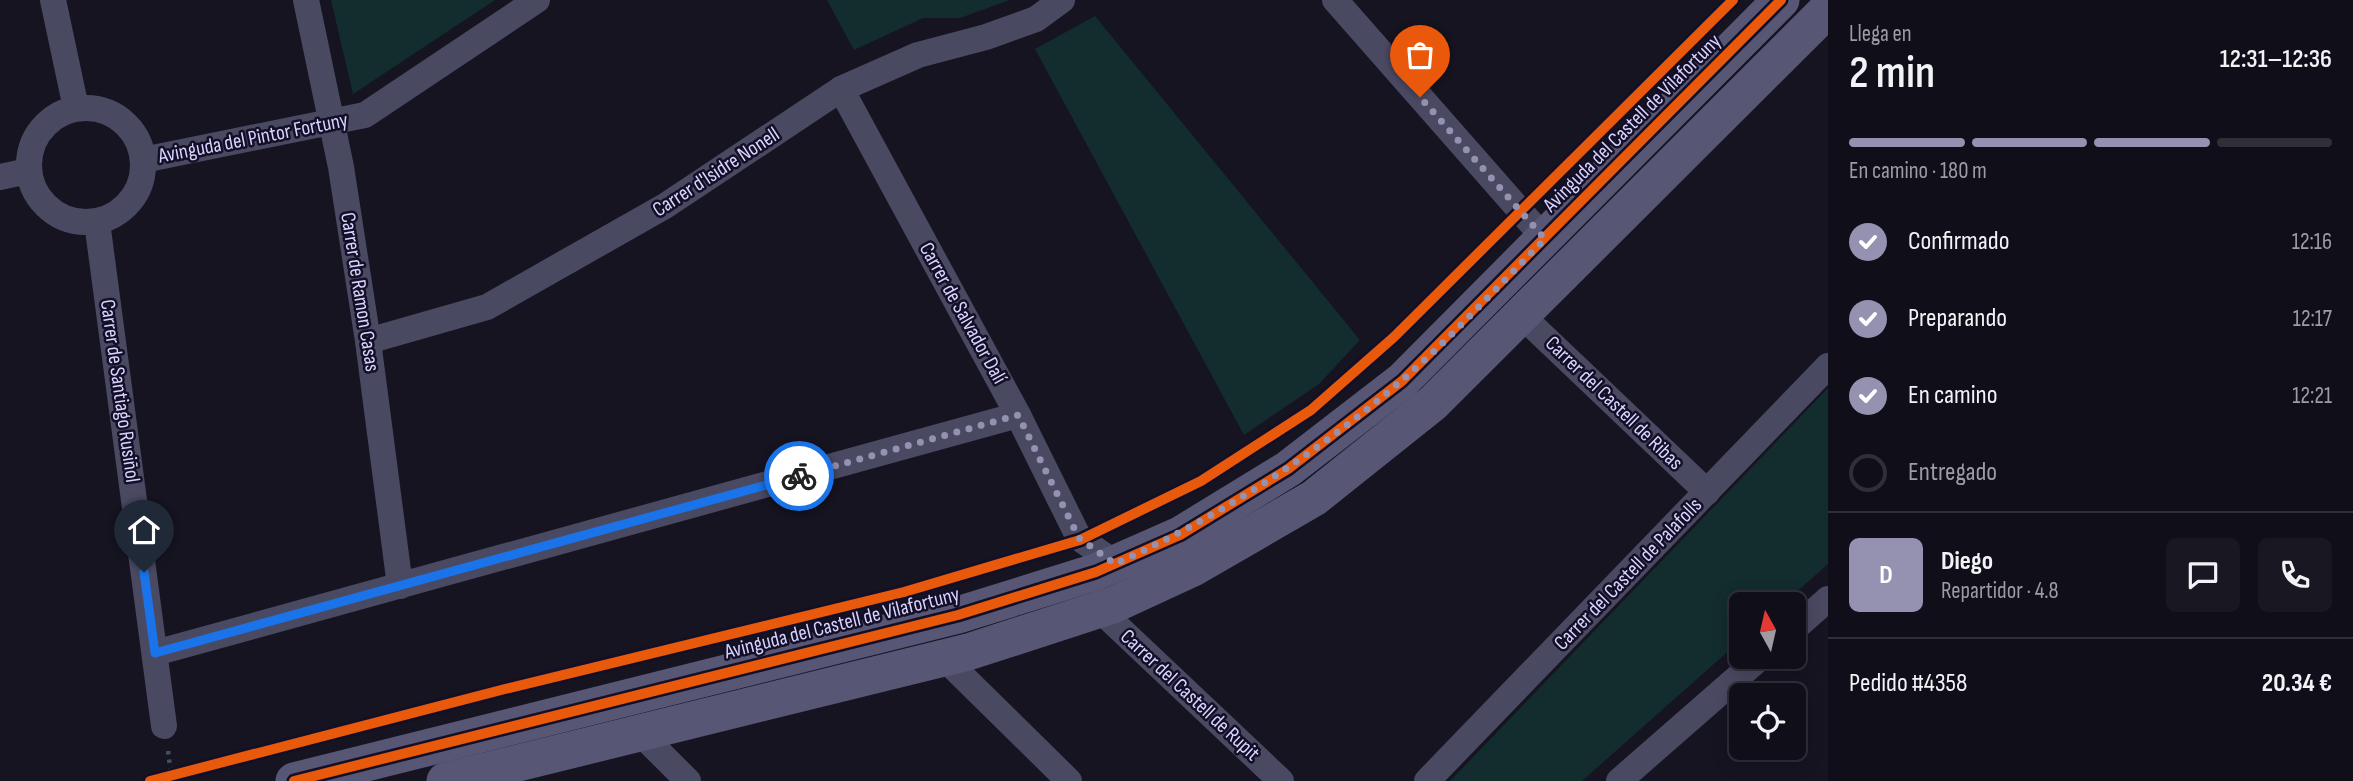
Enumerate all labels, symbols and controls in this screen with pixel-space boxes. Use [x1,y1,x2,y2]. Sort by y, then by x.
text: Llega en [1849,20,1912,48]
pin [1390,25,1450,97]
street label: Avinguda del Castell de Vilafortuny [1537,29,1726,218]
icon: bag [1401,36,1439,74]
text: 12:31–12:36 [2220,44,2332,75]
text: 2 min [1849,46,1935,101]
street label: Avinguda del Pintor Fortuny [155,107,350,169]
street label: Carrer d'Isidre Nonell [648,122,784,222]
text: En camino · 180 m [1849,157,1987,185]
street label: Carrer de Ramon Casas [335,211,385,373]
icon: check [1849,223,1887,261]
text: Confirmado [1908,226,2009,257]
text: 12:16 [2292,228,2332,256]
street label: Carrer de Salvador Dalí [914,238,1012,388]
street label: Carrer de Santiago Rusiñol [95,298,145,484]
icon: check [1849,300,1887,338]
text: Preparando [1908,303,2007,334]
text: 12:17 [2293,305,2332,333]
street label: Carrer del Castell de Ribas [1540,331,1688,475]
icon: check [1849,377,1887,415]
text: En camino [1908,380,1998,411]
text: 12:21 [2292,382,2332,410]
courier [764,441,834,511]
icon: bike [780,457,818,495]
text: Entregado [1908,457,1997,488]
street label: Carrer del Castell de Palafolls [1549,493,1707,655]
pin [114,500,174,572]
icon: home [125,511,163,549]
button: chat [2166,538,2240,612]
button: phone [2258,538,2332,612]
text: Diego [1941,546,1993,577]
text: D [1879,560,1893,591]
text: Repartidor · 4.8 [1941,577,2059,605]
street label: Avinguda del Castell de Vilafortuny [721,582,962,665]
north arrow [1729,592,1806,668]
map controls [1729,592,1806,760]
street label: Carrer del Castell de Rupit [1115,624,1265,766]
text: Pedido #4358 [1849,668,1967,699]
text: 20.34 € [2262,668,2332,699]
button: locate [1729,683,1806,760]

